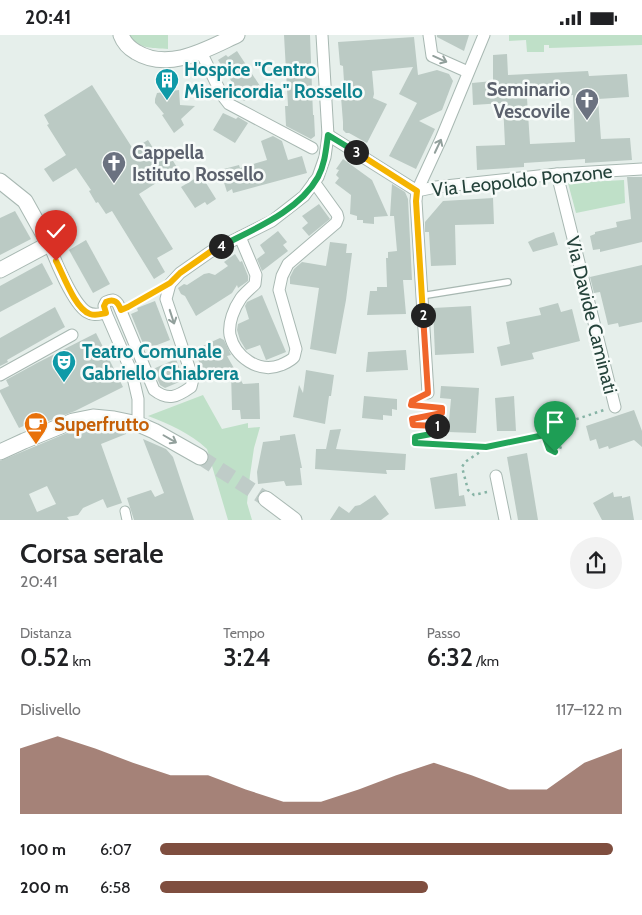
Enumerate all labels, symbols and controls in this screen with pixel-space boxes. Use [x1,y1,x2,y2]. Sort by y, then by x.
text: 20:41 [25,6,71,29]
one-way arrow [432,55,447,65]
place label: Hospice "Centro Misericordia" Rossello [184,58,363,103]
building icon: Hospice "Centro Misericordia" Rossello [154,67,180,101]
place label: Seminario Vescovile [487,78,570,123]
church icon: Seminario Vescovile [574,87,600,121]
pin: 3 [344,139,368,165]
one-way arrow [433,139,443,154]
place label: Cappella Istituto Rossello [132,141,264,186]
text: 3 [353,143,360,161]
church icon: Cappella Istituto Rossello [101,150,127,184]
street label: Via Leopoldo Ponzone [431,160,614,201]
pin [35,210,77,261]
icon: check [42,217,70,245]
pin: 4 [208,233,234,259]
street label: Via Davide Caminati [561,234,622,396]
text: 4 [217,237,226,255]
pin: 2 [410,303,436,327]
text: 2 [420,306,427,324]
one-way arrow [168,309,177,324]
place label: Teatro Comunale Gabriello Chiabrera [82,340,239,385]
theatre icon: Teatro Comunale Gabriello Chiabrera [51,349,77,383]
pin [534,401,576,452]
icon: arrive [541,408,569,436]
cafe icon: Superfrutto [23,411,49,445]
place label: Superfrutto [54,413,150,436]
pin: 1 [424,413,450,439]
text: 1 [435,417,440,435]
one-way arrow [162,435,176,445]
text: Corsa serale [20,536,164,570]
button: share [570,537,622,589]
text: 20:41 [20,572,57,591]
text: Distanza [20,624,71,642]
text: Tempo [223,624,265,642]
text: Passo [427,624,460,642]
text: 0.52 [20,642,69,672]
text: 3:24 [223,642,271,672]
text: 6:32 [427,642,473,672]
text: km [69,652,91,670]
text: /km [473,652,499,670]
text: Dislivello [20,700,81,719]
text: 117–122 m [556,700,622,719]
text: 100 m [20,840,66,859]
text: 6:07 [100,840,131,859]
text: 200 m [20,878,69,897]
text: 6:58 [100,878,131,897]

